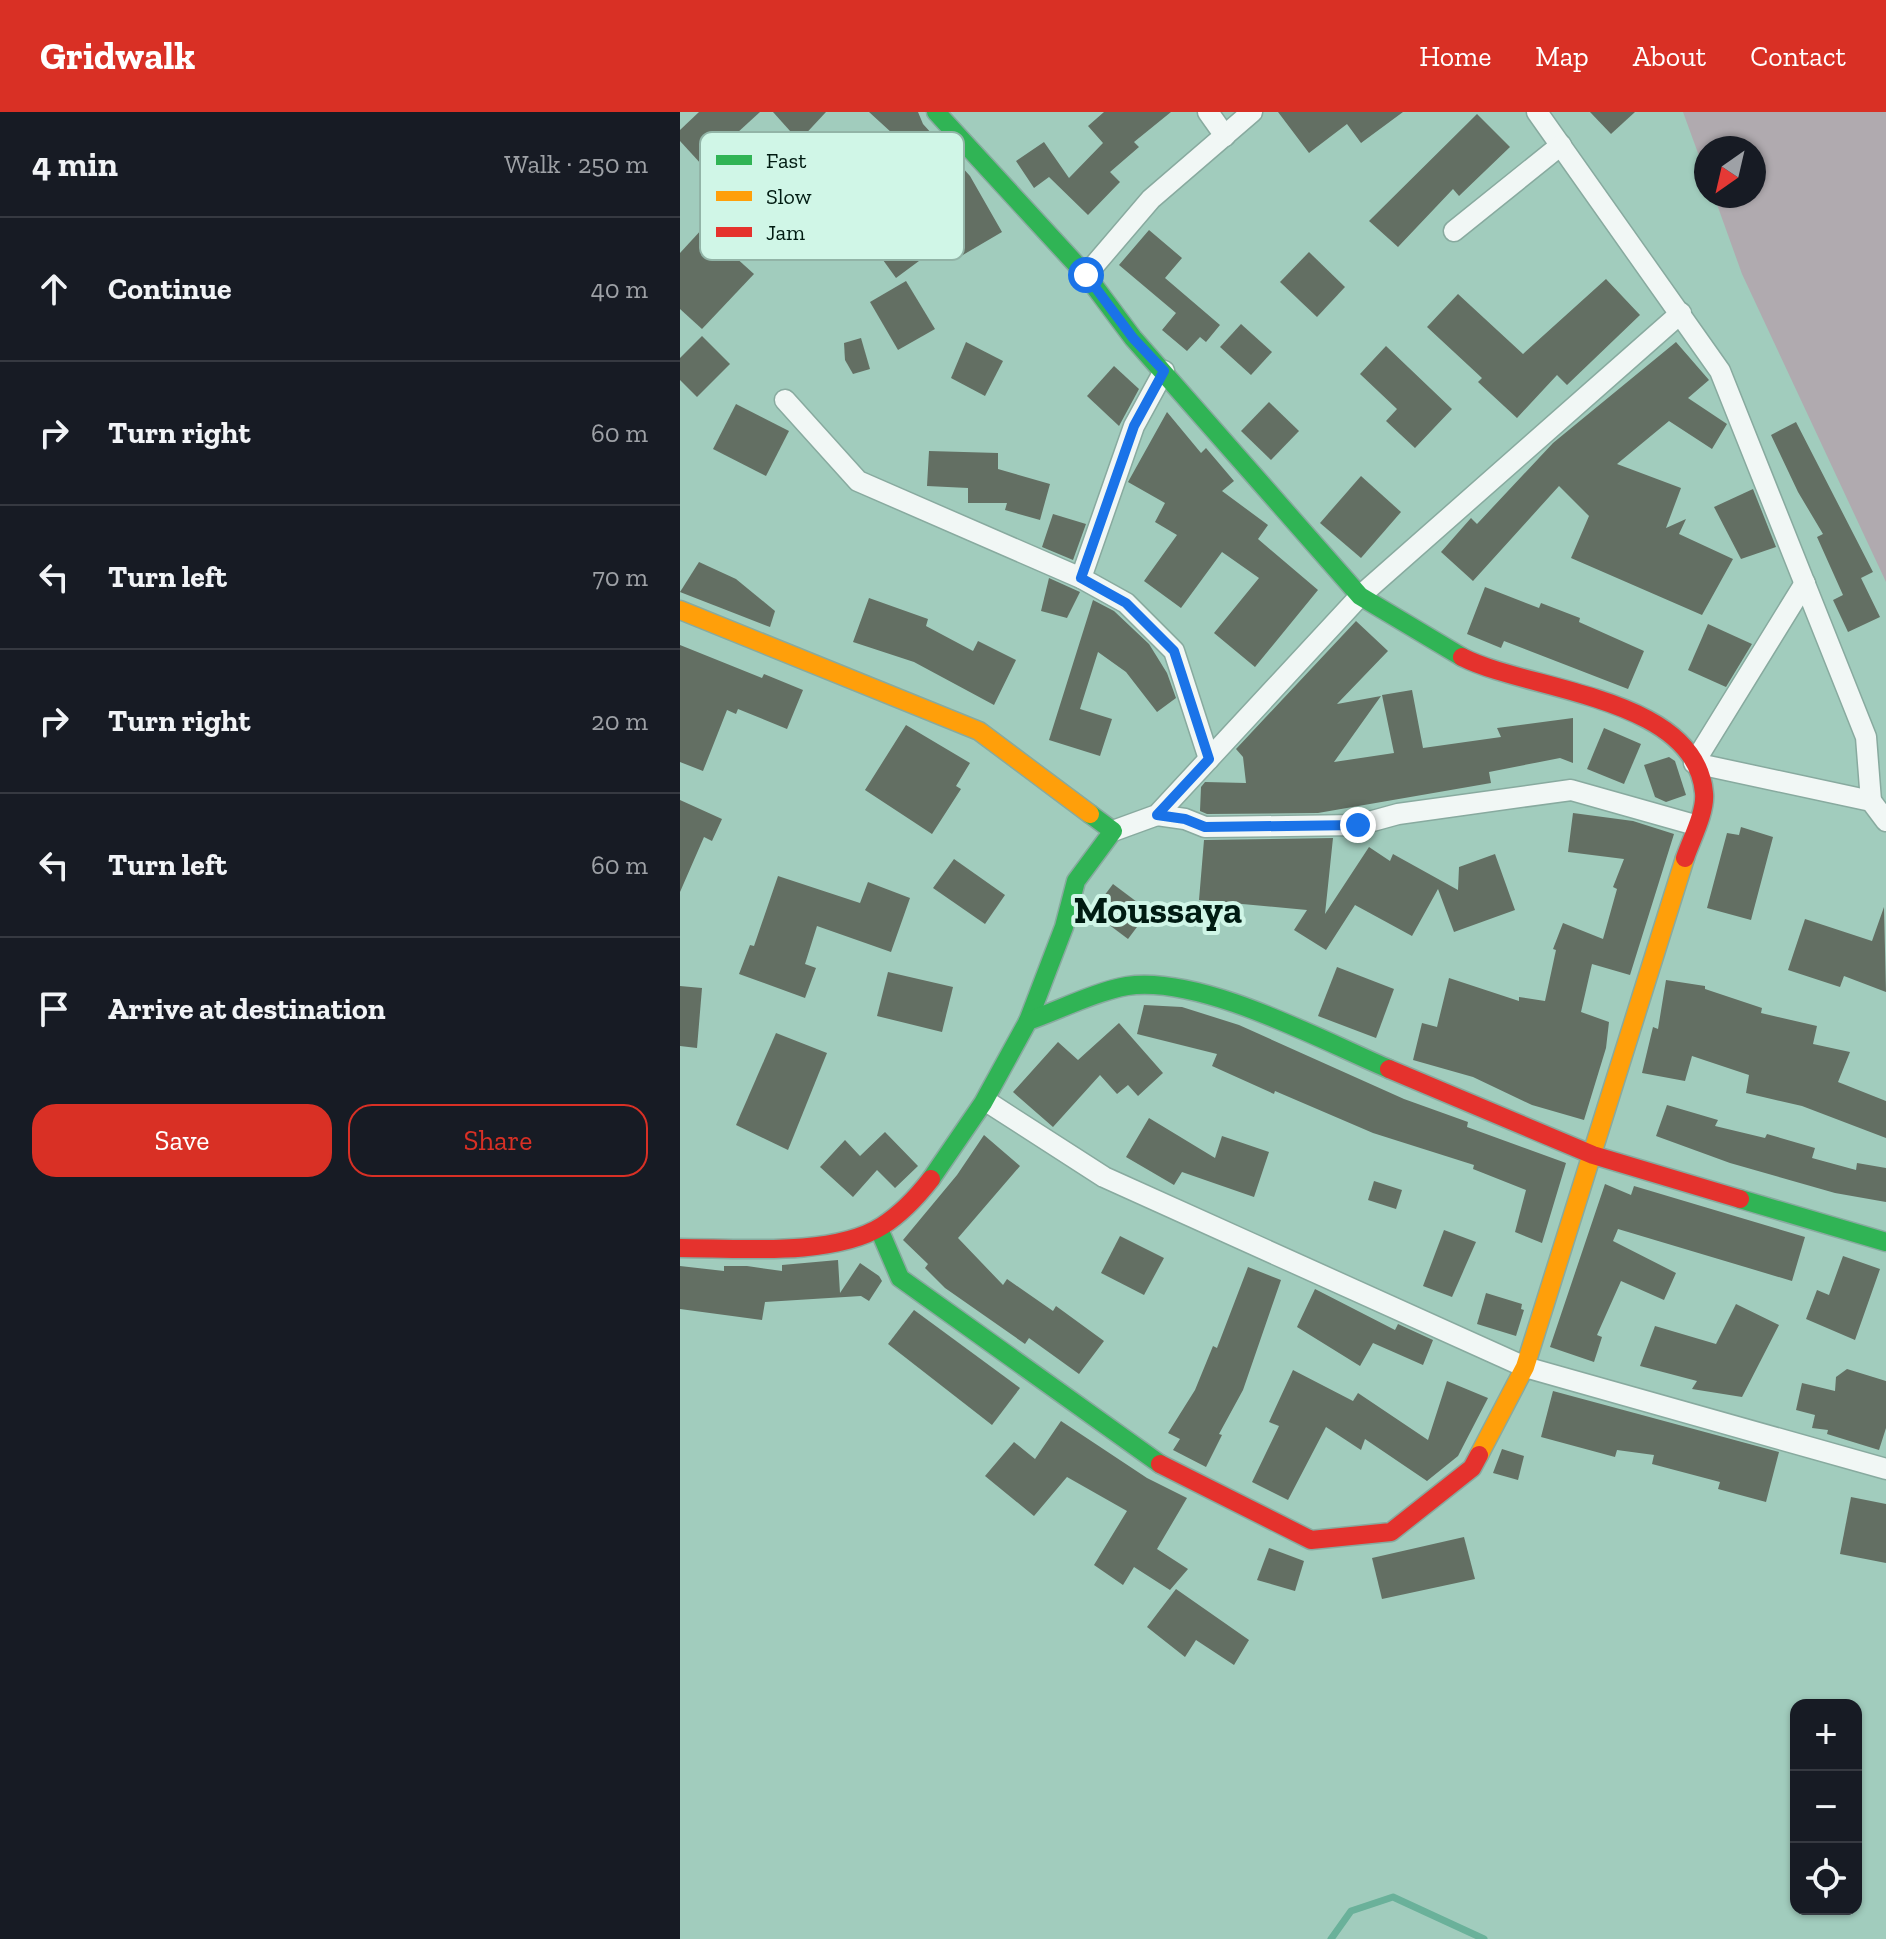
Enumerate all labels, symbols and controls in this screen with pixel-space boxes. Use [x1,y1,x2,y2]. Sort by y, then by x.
text: Gridwalk [40,33,195,79]
text: Home [1419,40,1491,73]
text: Map [1535,40,1589,73]
text: About [1633,40,1706,73]
text: Contact [1750,40,1846,73]
legend [700,132,964,260]
north arrow [1694,136,1766,208]
text: 4 min [32,144,118,185]
text: Fast [766,147,807,174]
text: Walk · 250 m [504,148,648,180]
text: Slow [766,183,812,210]
text: Jam [766,219,805,246]
route start [1068,257,1104,293]
icon: ahead [32,267,76,311]
text: Continue [108,271,232,307]
text: 40 m [591,273,648,305]
icon: right [32,411,76,455]
text: Turn right [108,415,250,451]
text: 60 m [591,417,648,449]
icon: left [32,555,76,599]
text: Turn left [108,559,227,595]
text: 70 m [592,561,648,593]
icon: right [32,699,76,743]
text: Turn right [108,703,250,739]
text: 20 m [591,705,648,737]
route end [1340,807,1376,843]
icon: left [32,843,76,887]
text: Turn left [108,847,227,883]
text: 60 m [591,849,648,881]
district label: Moussaya [1074,887,1242,933]
icon: arrive [32,987,76,1031]
text: Arrive at destination [108,991,385,1027]
button: Save [32,1104,332,1177]
button: Share [348,1104,648,1177]
map controls [1790,1699,1862,1915]
button: + [1790,1699,1862,1771]
button: − [1790,1771,1862,1843]
button: locate [1790,1843,1862,1915]

